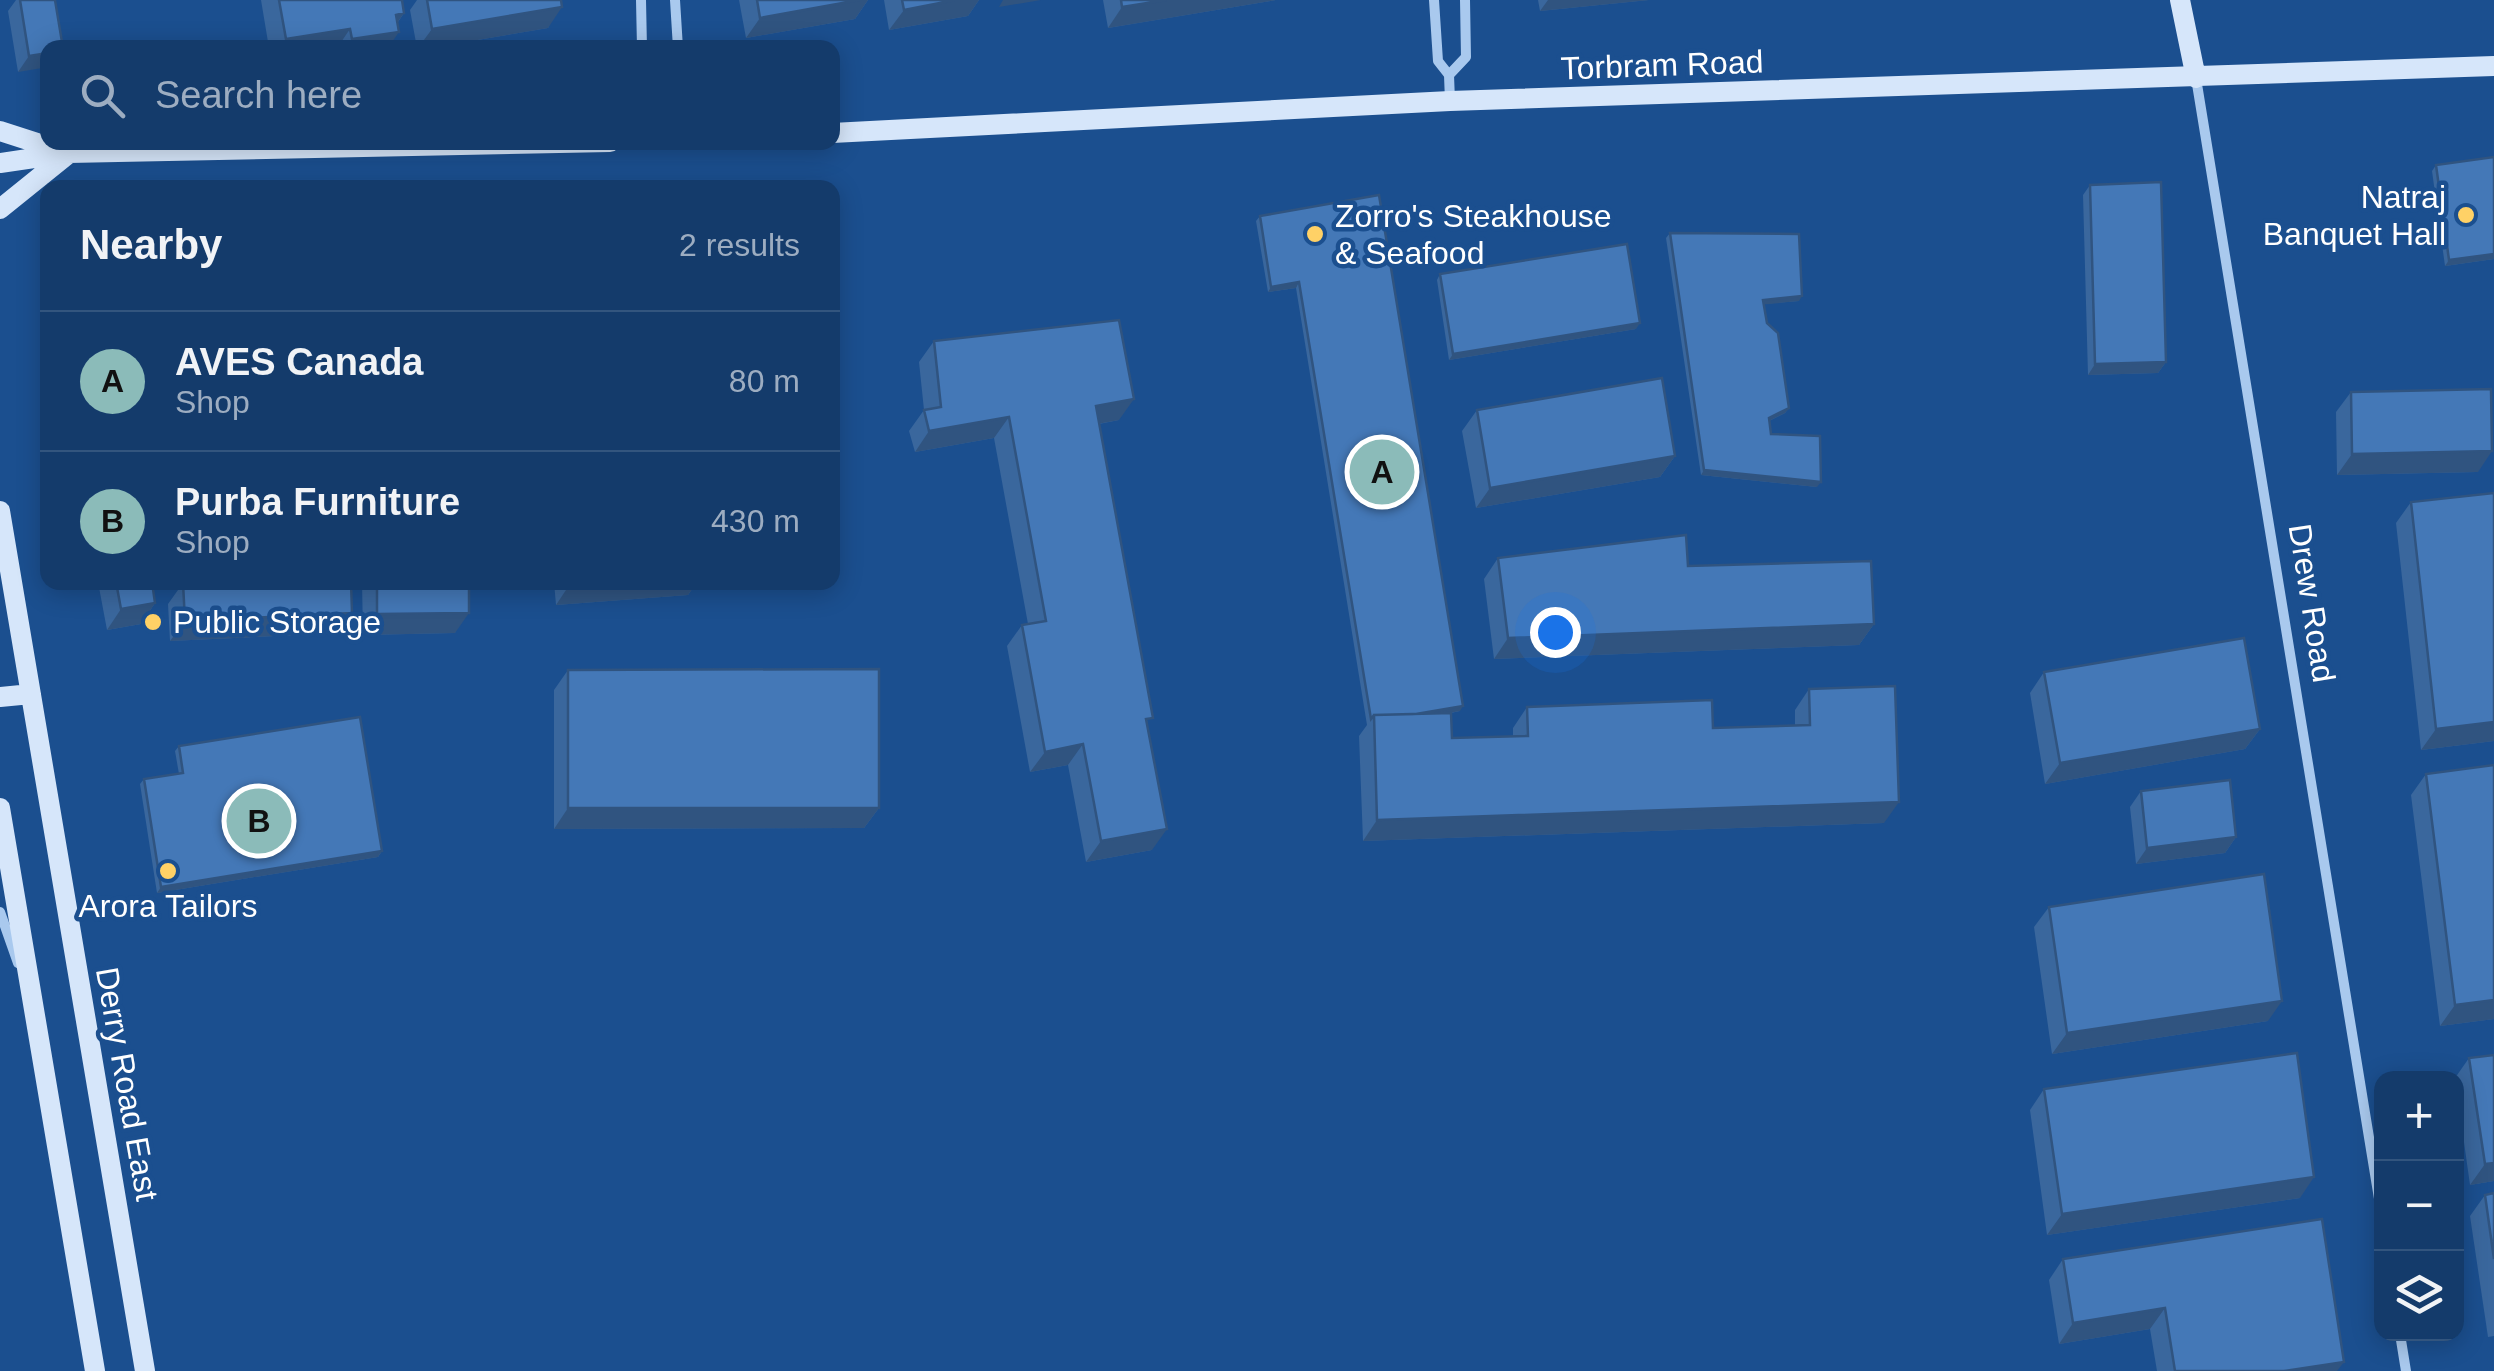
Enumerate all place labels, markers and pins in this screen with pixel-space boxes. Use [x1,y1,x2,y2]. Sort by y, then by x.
place label: Natraj Banquet Hall [2263,179,2446,252]
place label: Zorro's Steakhouse & Seafood [1335,198,1611,271]
marker: Natraj Banquet Hall [2455,204,2477,226]
marker: Zorro's Steakhouse & Seafood [1304,223,1326,245]
pin: A [1350,434,1414,510]
place label: Public Storage [173,604,381,640]
marker: Public Storage [142,611,164,633]
pin: B [226,784,292,858]
marker: Arora Tailors [157,860,179,882]
place label: Arora Tailors [78,888,258,924]

